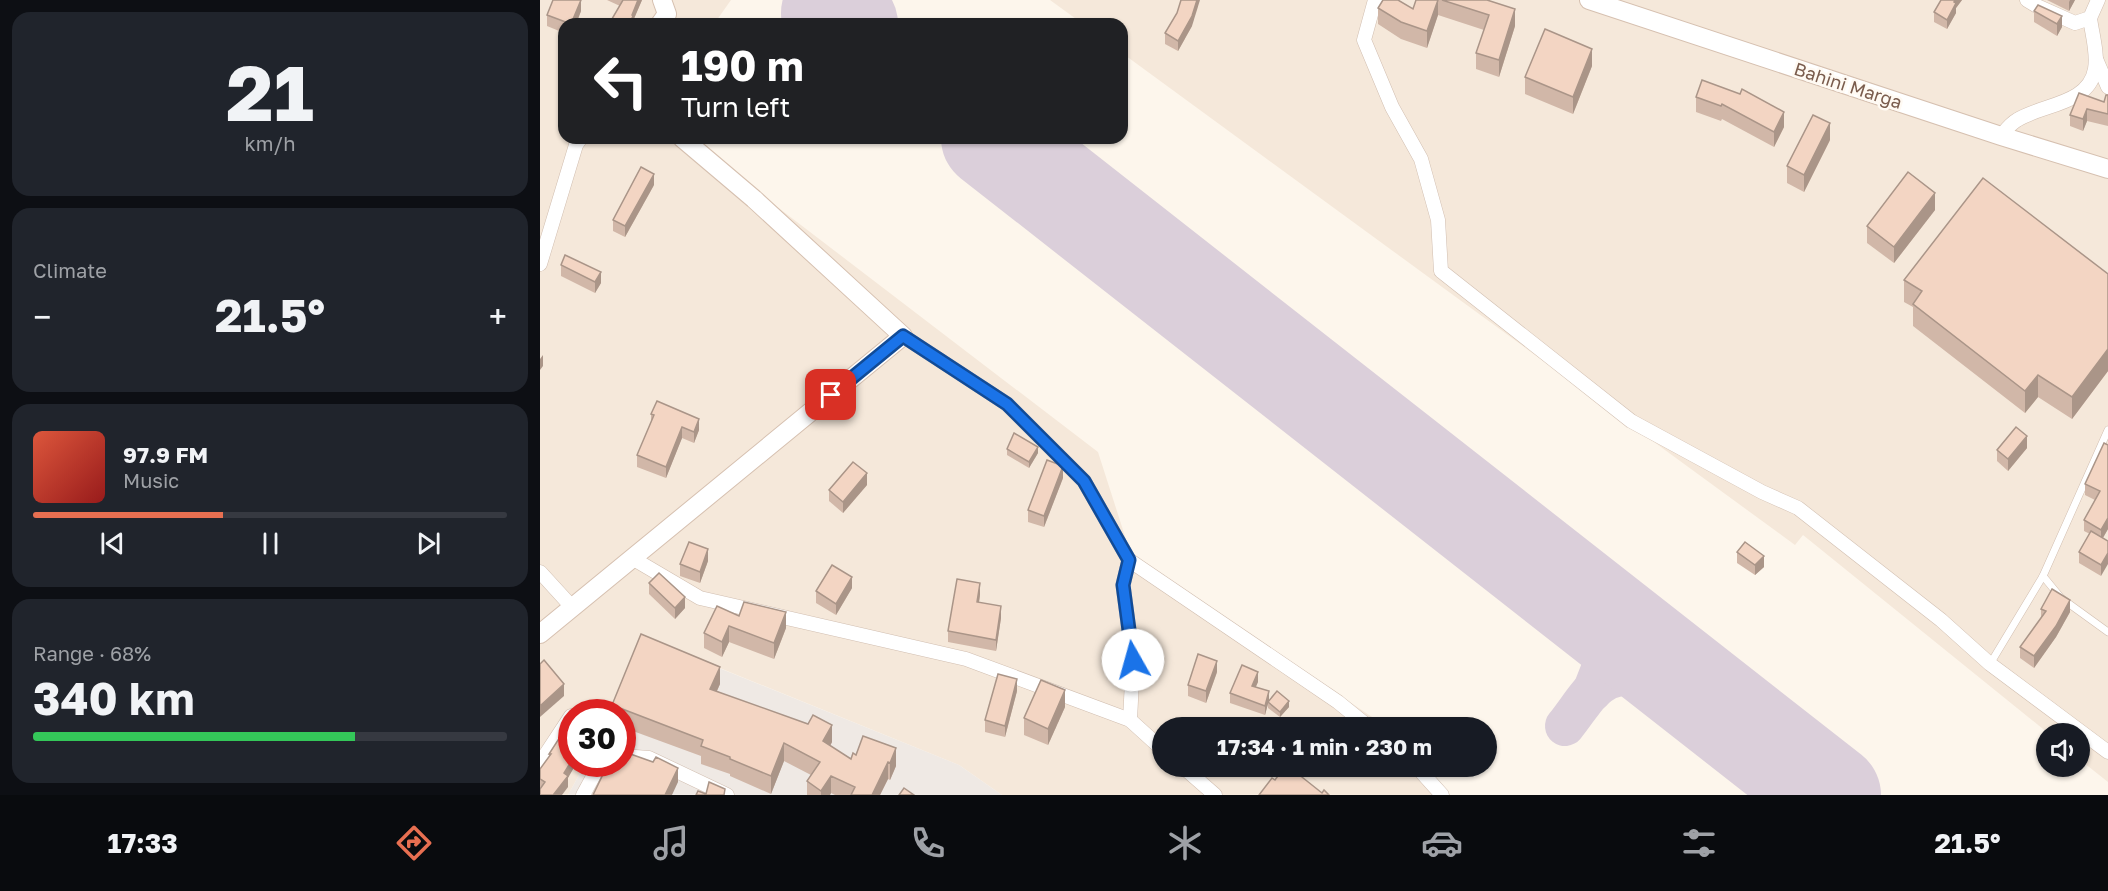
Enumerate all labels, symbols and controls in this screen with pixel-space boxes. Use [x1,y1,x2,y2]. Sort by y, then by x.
text: 190 m [681,40,804,90]
icon: left [582,42,660,120]
text: 21 [226,45,314,138]
street label: Bahini Marga [1792,57,1905,113]
text: Turn left [681,91,790,123]
text: km/h [245,131,295,155]
text: Climate [33,258,107,282]
text: 21.5° [215,288,325,342]
text: − [33,297,51,336]
text: + [489,297,507,336]
pin [805,369,856,420]
icon: arrive [814,378,847,411]
text: 97.9 FM [123,441,208,468]
text: Music [123,468,179,492]
icon: previous [96,527,129,560]
icon: pause [254,527,287,560]
icon: next [412,527,445,560]
position arrow [1101,628,1165,692]
text: Range · 68% [33,641,151,665]
text: 340 km [33,671,195,725]
speed limit sign: 30 [558,699,636,777]
map controls [2036,723,2090,777]
button: sound [2036,723,2090,777]
text: 17:34 · 1 min · 230 m [1217,733,1432,760]
icon: directions [393,822,435,864]
icon: music [650,822,692,864]
icon: phone [907,822,949,864]
icon: climate [1164,822,1206,864]
icon: car [1421,822,1463,864]
icon: filters [1678,822,1720,864]
text: 17:33 [107,827,178,859]
text: 21.5° [1934,827,2000,859]

